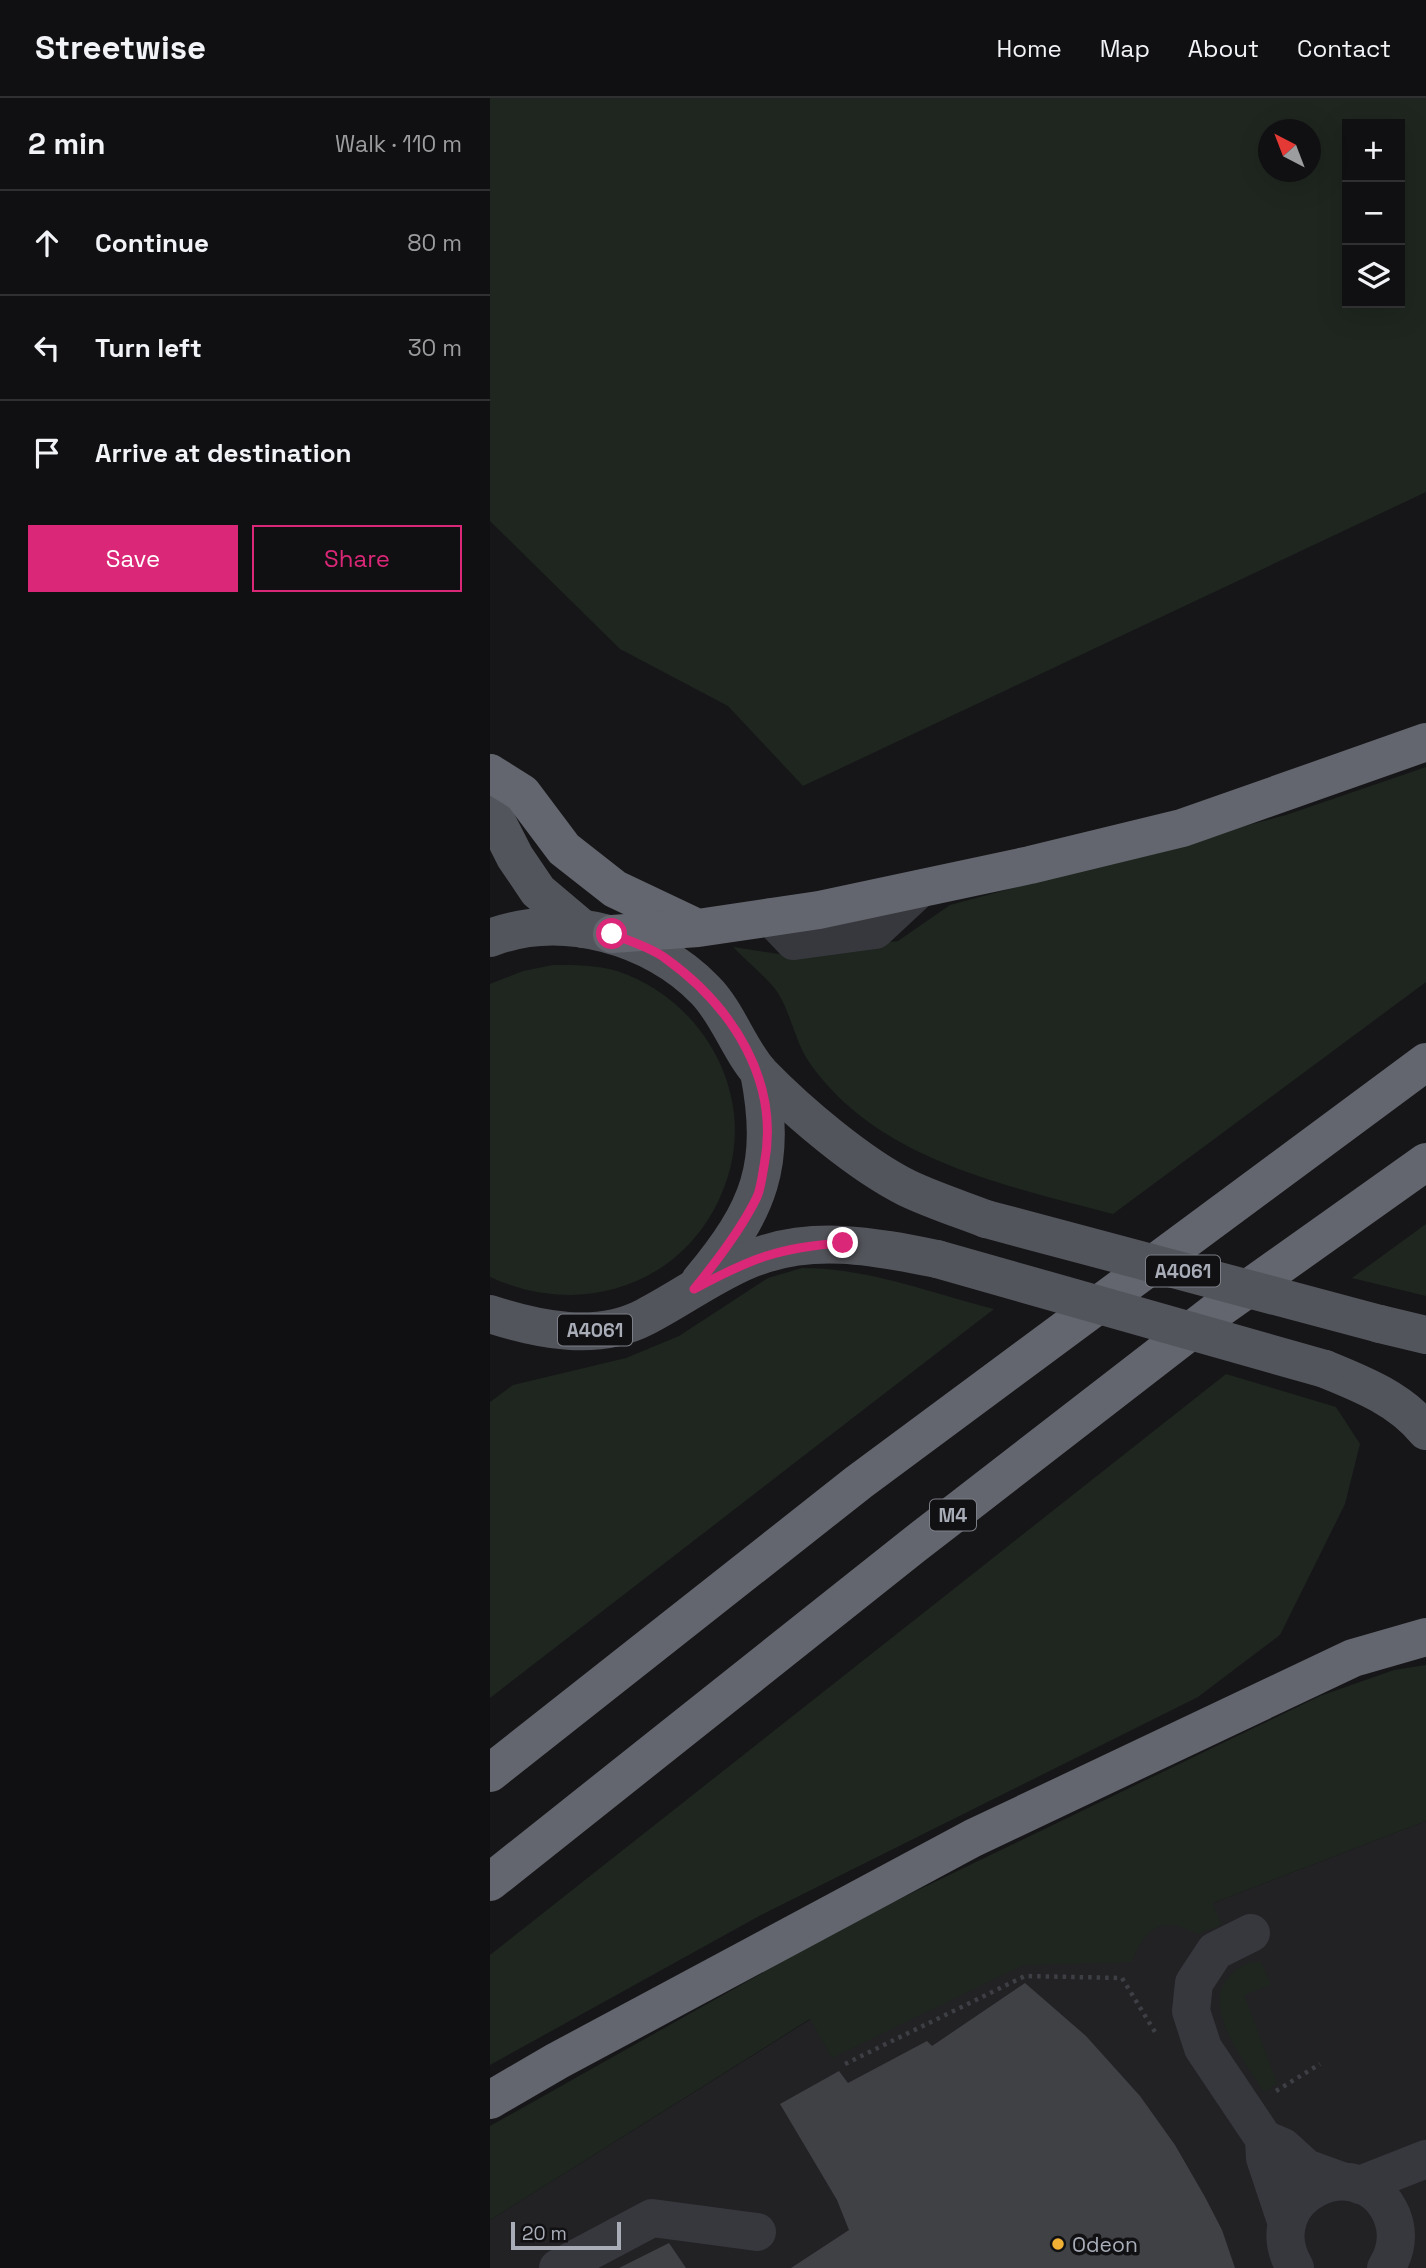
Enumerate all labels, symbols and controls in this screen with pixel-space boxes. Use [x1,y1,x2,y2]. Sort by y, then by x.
text: Streetwise [35,27,206,69]
text: Home [996,33,1062,64]
text: Map [1100,33,1150,64]
text: About [1188,33,1259,64]
text: Contact [1297,33,1391,64]
north arrow [1258,119,1321,182]
map controls [1342,119,1405,308]
button: + [1342,119,1405,182]
text: 2 min [28,124,106,163]
text: Walk · 110 m [335,129,462,159]
button: − [1342,182,1405,245]
icon: ahead [28,224,66,262]
text: Continue [95,226,209,260]
text: 80 m [407,228,462,258]
button: layers [1342,245,1405,308]
icon: left [28,329,66,367]
text: Turn left [95,331,202,365]
text: 30 m [408,333,462,363]
icon: arrive [28,434,66,472]
text: Arrive at destination [95,436,352,470]
button: Save [28,525,238,592]
button: Share [252,525,462,592]
route start [596,918,627,949]
route end [827,1227,858,1258]
road number: A4061 [1146,1256,1220,1287]
road number: A4061 [558,1314,632,1346]
road number: M4 [930,1499,976,1530]
scale bar [511,2219,621,2251]
text: 20 m [522,2221,567,2246]
place label: Odeon [1072,2231,1138,2258]
marker: Odeon [1050,2236,1066,2252]

